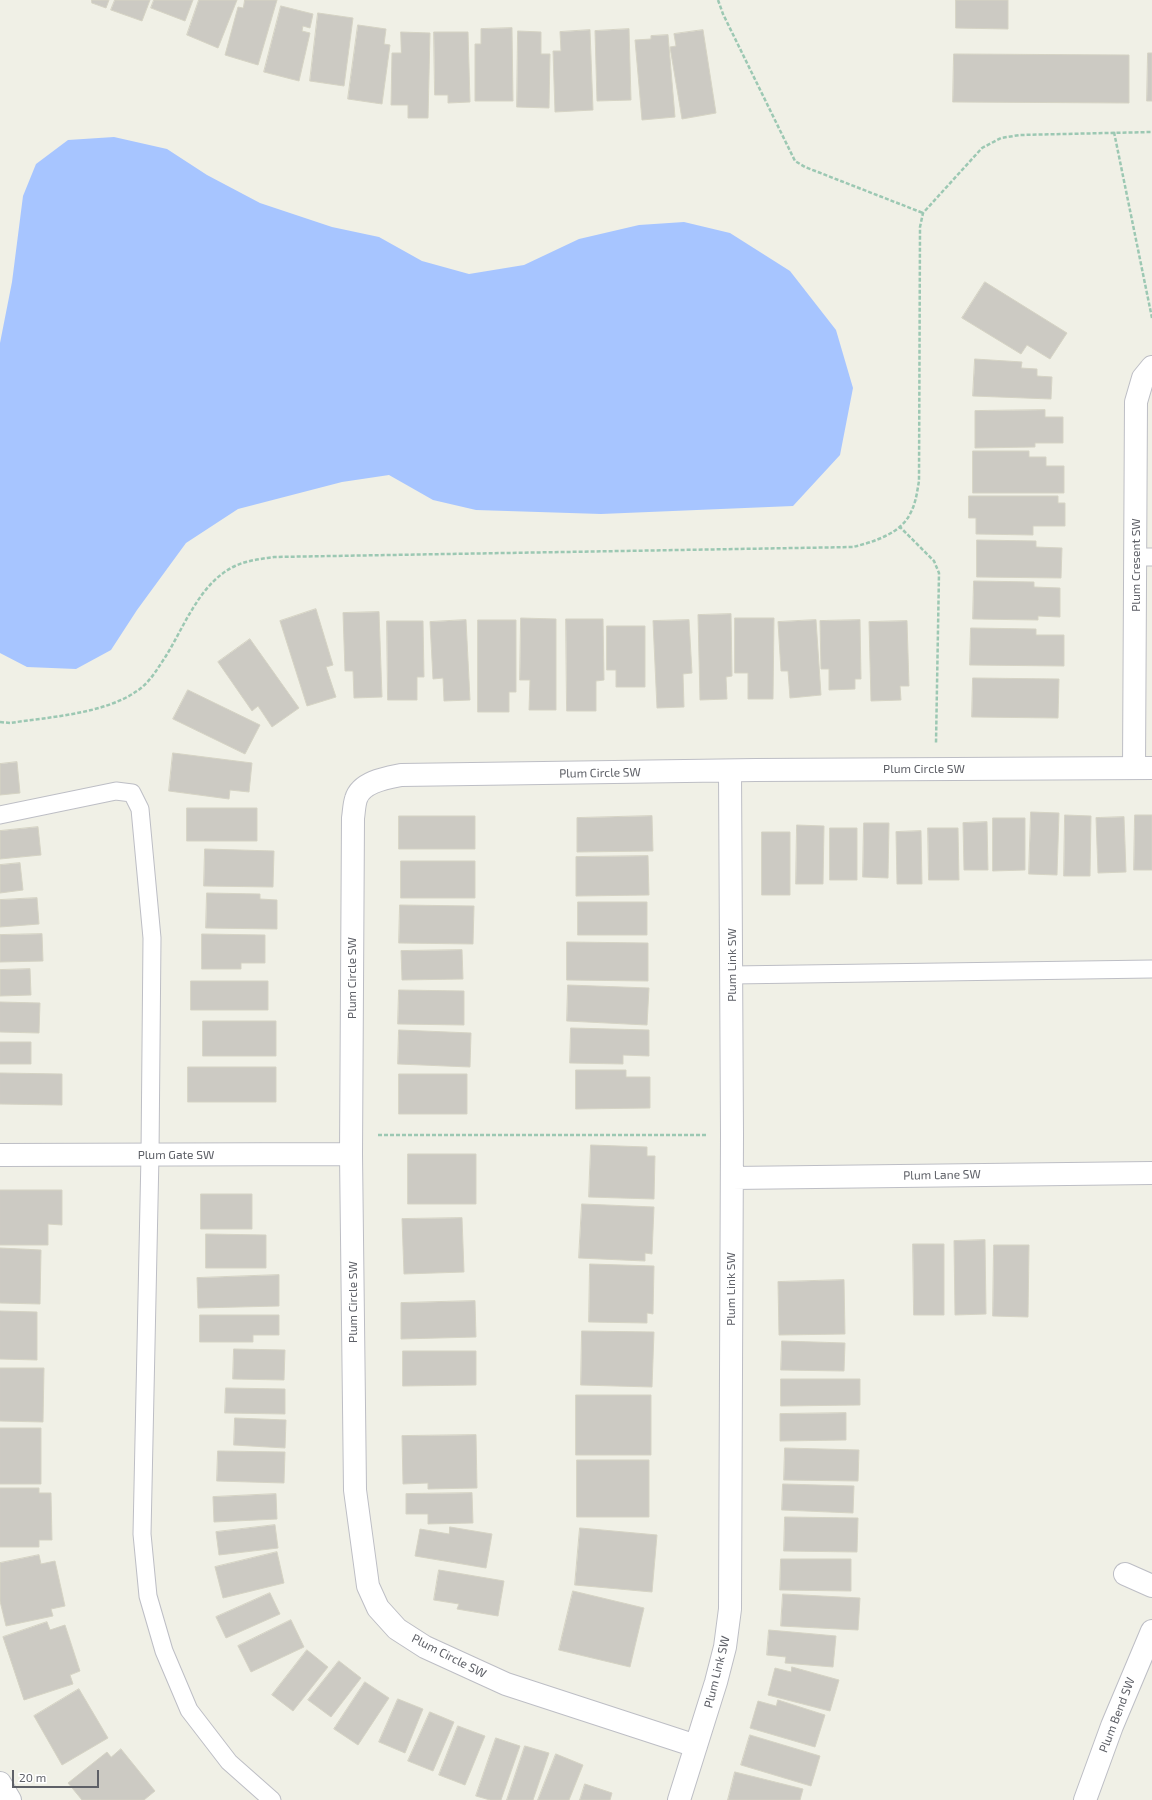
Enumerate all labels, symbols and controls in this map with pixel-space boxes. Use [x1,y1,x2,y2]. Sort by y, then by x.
street label: Plum Cresent SW [1129,518,1143,612]
street label: Plum Circle SW [883,762,965,776]
street label: Plum Circle SW [559,765,641,781]
street label: Plum Link SW [725,928,739,1002]
street label: Plum Circle SW [345,937,359,1019]
street label: Plum Gate SW [138,1148,214,1162]
street label: Plum Lane SW [903,1167,981,1183]
street label: Plum Link SW [724,1252,738,1326]
street label: Plum Circle SW [346,1261,360,1343]
street label: Plum Circle SW [409,1631,489,1681]
street label: Plum Link SW [701,1635,733,1709]
street label: Plum Bend SW [1096,1675,1138,1755]
scale bar [14,1762,101,1788]
text: 20 m [19,1770,46,1784]

